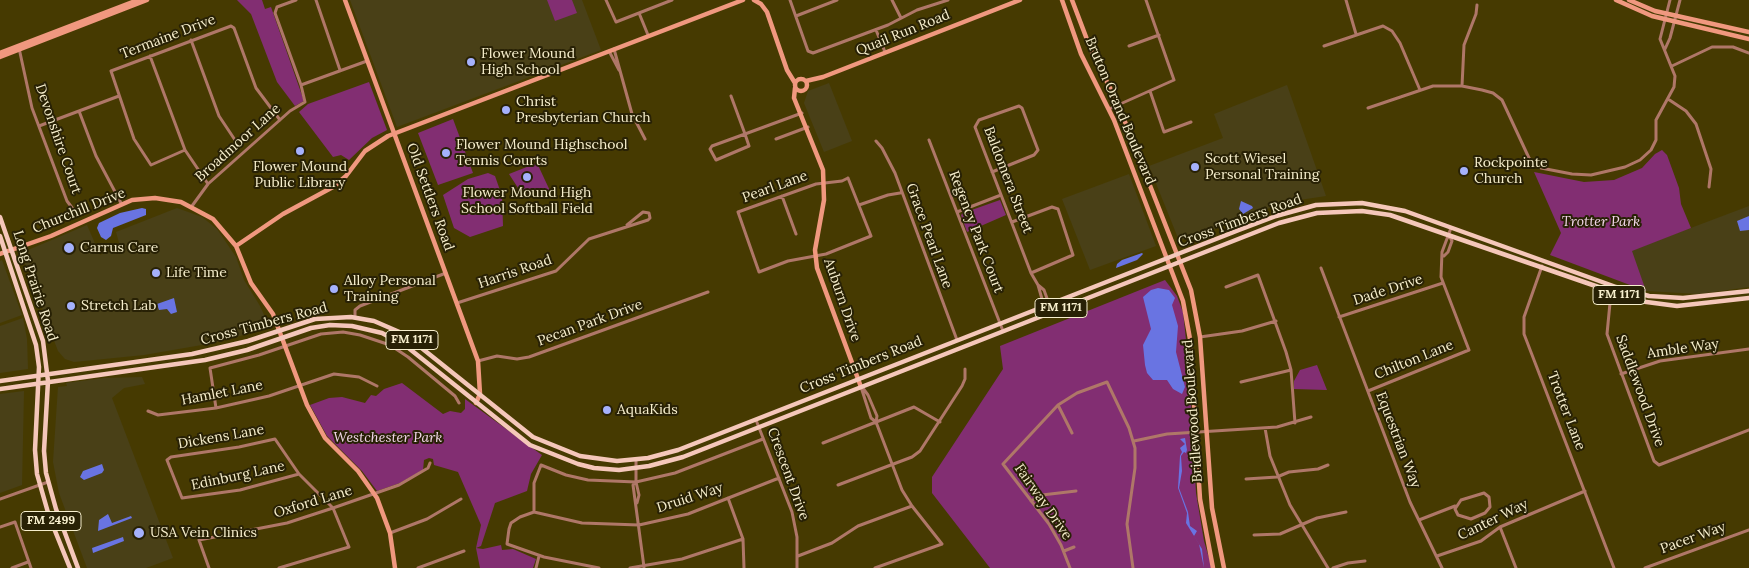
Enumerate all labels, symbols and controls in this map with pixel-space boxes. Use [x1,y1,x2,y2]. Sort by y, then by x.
street label: Quail Run Road [854,6,952,60]
street label: Termaine Drive [118,11,218,63]
street label: Bruton Orand Boulevard [1081,35,1159,187]
place label: Flower Mound High School [481,46,575,78]
marker: Flower Mound High School [465,56,477,68]
street label: Devonshire Court [31,82,85,196]
place label: Christ Presbyterian Church [516,94,651,126]
street label: Broadmoor Lane [192,100,284,186]
marker: Christ Presbyterian Church [500,104,512,116]
street label: Baldomera Street [980,124,1036,236]
place label: Flower Mound Highschool Tennis Courts [456,137,627,170]
street label: Old Settlers Road [403,141,457,253]
marker: Flower Mound Public Library [294,145,306,157]
marker: Flower Mound Highschool Tennis Courts [440,147,452,159]
place label: Scott Wiesel Personal Training [1205,151,1319,184]
place label: Rockpointe Church [1474,155,1548,188]
place label: Flower Mound Public Library [253,159,347,192]
marker: Scott Wiesel Personal Training [1189,161,1201,173]
marker: Rockpointe Church [1458,165,1470,177]
street label: Pearl Lane [740,167,810,207]
street label: Regency Park Court [945,169,1007,295]
marker: Flower Mound High School Softball Field [521,171,533,183]
street label: Grace Pearl Lane [902,181,956,291]
street label: Churchill Drive [30,185,128,237]
place label: Flower Mound High School Softball Field [461,185,593,218]
street label: Cross Timbers Road [1176,191,1304,251]
park label: Trotter Park [1562,214,1640,230]
street label: Long Prairie Road [9,228,61,344]
place label: Carrus Care [80,240,158,256]
marker: Carrus Care [62,241,76,255]
street label: Harris Road [476,252,554,292]
street label: Auburn Drive [820,256,864,344]
place label: Life Time [166,265,227,281]
marker: Life Time [150,267,162,279]
street label: Dade Drive [1351,271,1425,309]
place label: Alloy Personal Training [344,273,436,306]
marker: Alloy Personal Training [328,283,340,295]
road number: FM 1171 [1593,286,1645,304]
street label: Pecan Park Drive [535,296,645,350]
place label: Stretch Lab [81,298,156,314]
road number: FM 1171 [1035,298,1087,318]
street label: Cross Timbers Road [199,299,329,349]
marker: Stretch Lab [65,300,77,312]
road number: FM 1171 [386,330,438,350]
street label: Cross Timbers Road [797,333,925,397]
street label: Saddlewood Drive [1612,333,1668,449]
street label: Amble Way [1646,336,1720,362]
street label: Chilton Lane [1372,337,1456,383]
street label: Bridlewood Boulevard [1180,339,1206,483]
street label: Trotter Lane [1543,369,1589,453]
street label: Hamlet Lane [180,377,264,409]
street label: Equestrian Way [1372,389,1424,491]
place label: AquaKids [617,402,678,418]
marker: AquaKids [601,404,613,416]
street label: Dickens Lane [177,421,265,453]
street label: Crescent Drive [763,425,813,523]
park label: Westchester Park [333,430,443,446]
street label: Edinburg Lane [190,458,286,494]
street label: Fairway Drive [1011,461,1075,543]
street label: Druid Way [655,479,725,517]
street label: Oxford Lane [272,482,354,522]
street label: Canter Way [1455,496,1531,544]
road number: FM 2499 [21,512,81,530]
street label: Pacer Way [1658,518,1728,558]
place label: USA Vein Clinics [150,525,257,541]
marker: USA Vein Clinics [132,526,146,540]

